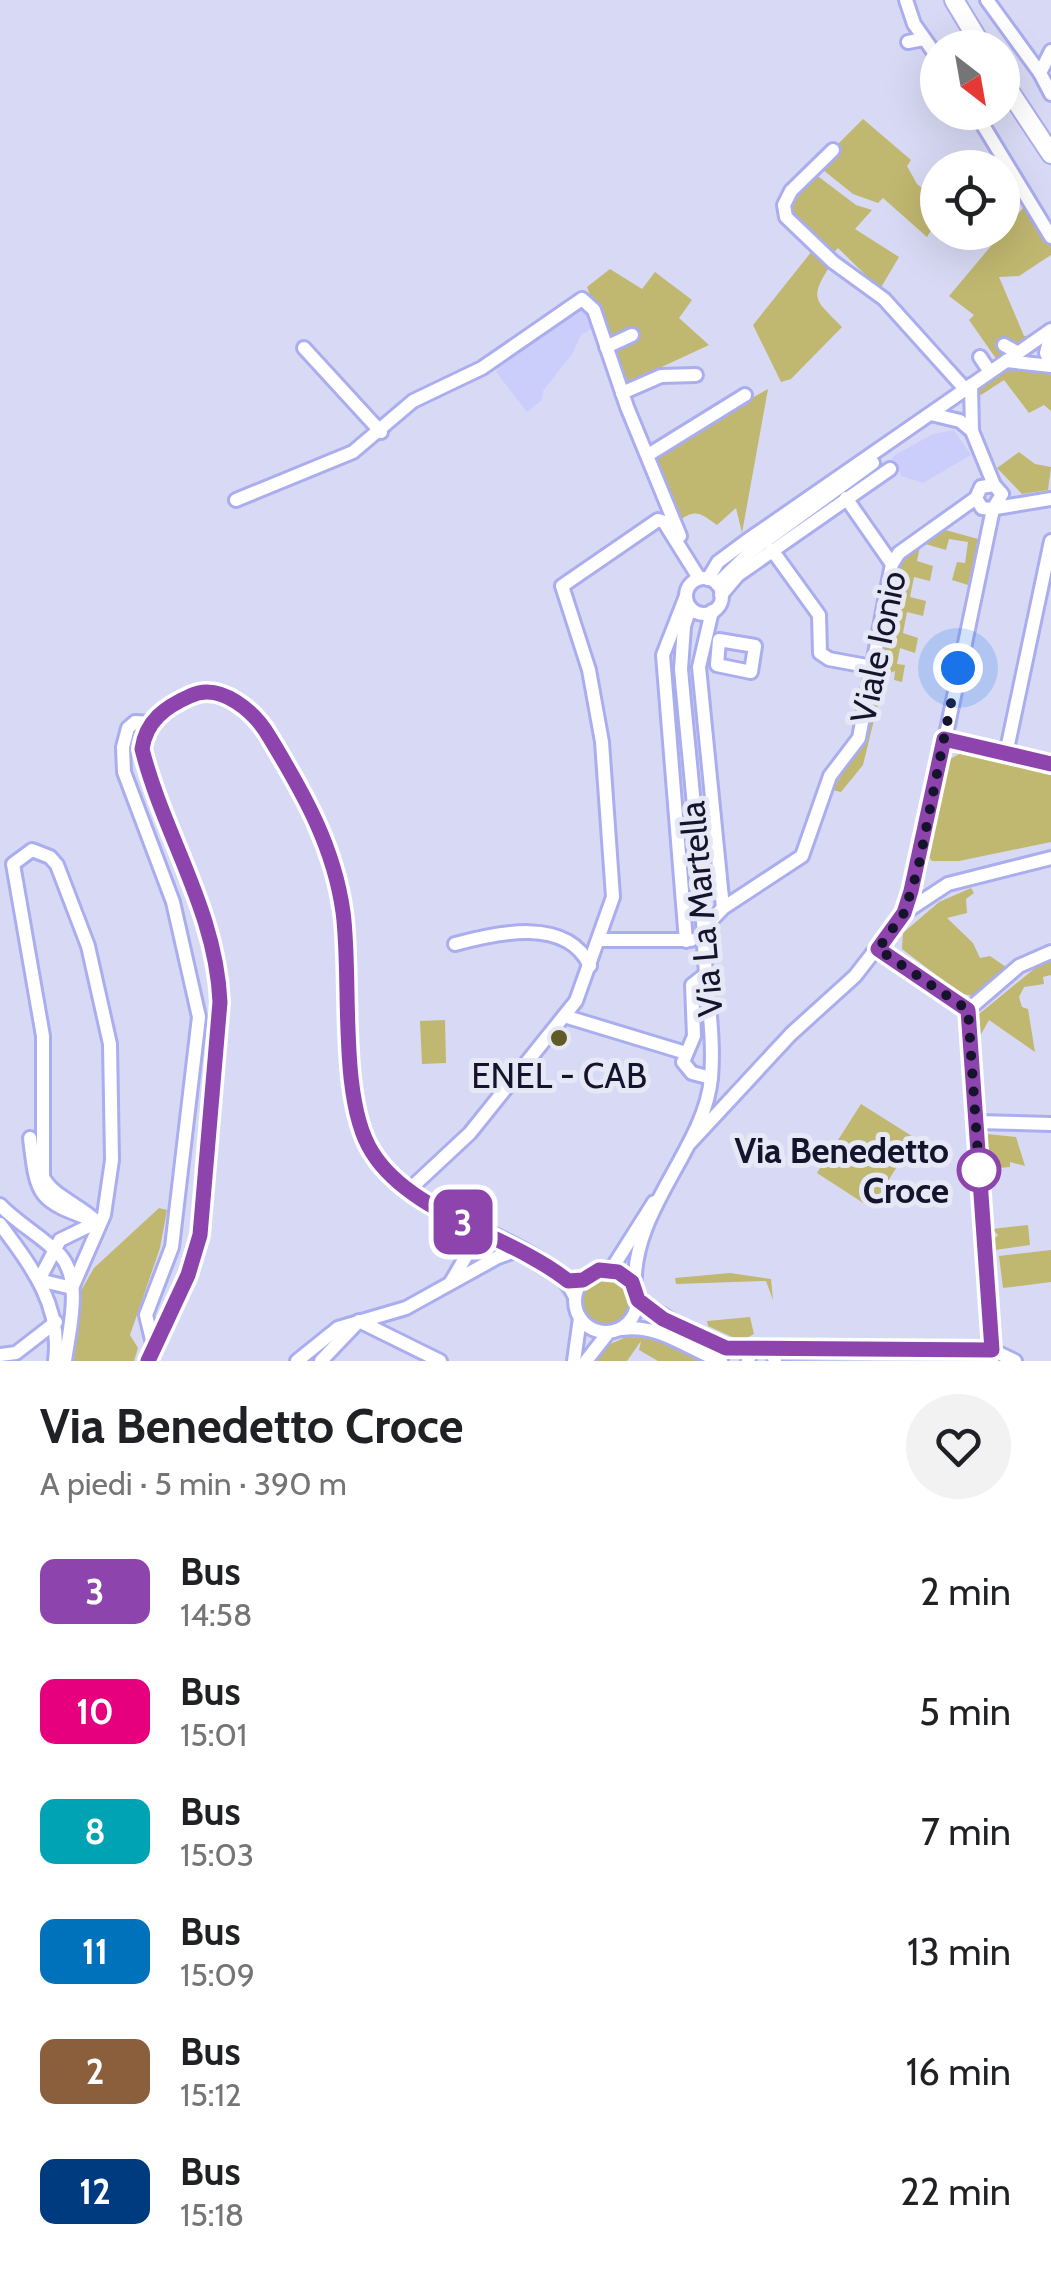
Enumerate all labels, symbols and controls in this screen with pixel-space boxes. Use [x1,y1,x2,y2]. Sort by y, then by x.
north arrow [920,30,1020,130]
map controls [920,30,1020,250]
button: locate [920,150,1020,250]
street label: Viale Ionio [841,567,915,727]
your location [933,643,983,693]
street label: Via La Martella [670,799,732,1019]
marker: ENEL - CAB [548,1027,570,1049]
place label: ENEL - CAB [471,1054,647,1097]
place label: Via Benedetto Croce [734,1129,949,1212]
marker: Via Benedetto Croce [958,1149,1000,1191]
line badge: 3 [430,1190,496,1254]
text: 3 [454,1201,472,1244]
button: heart [906,1394,1011,1499]
text: Via Benedetto Croce [40,1397,463,1455]
text: A piedi · 5 min · 390 m [40,1464,347,1503]
text: Bus [180,1548,241,1595]
text: 2 min [920,1568,1011,1615]
text: 3 [86,1570,104,1613]
text: 14:58 [180,1595,252,1634]
text: Bus [180,1668,241,1715]
text: 5 min [919,1688,1011,1735]
text: 10 [76,1690,114,1733]
text: 15:01 [180,1715,247,1754]
text: Bus [180,1788,241,1835]
text: 7 min [921,1808,1011,1855]
text: 8 [84,1810,106,1853]
text: 15:03 [180,1835,254,1874]
text: Bus [180,1908,241,1955]
text: 13 min [907,1928,1011,1975]
text: 11 [82,1930,108,1973]
text: 15:09 [180,1955,255,1994]
text: Bus [180,2028,241,2075]
text: 16 min [906,2048,1011,2095]
text: 2 [86,2050,104,2093]
text: 15:12 [180,2075,242,2114]
text: Bus [180,2148,241,2195]
text: 22 min [900,2168,1011,2215]
text: 12 [79,2170,111,2213]
text: 15:18 [180,2195,244,2234]

